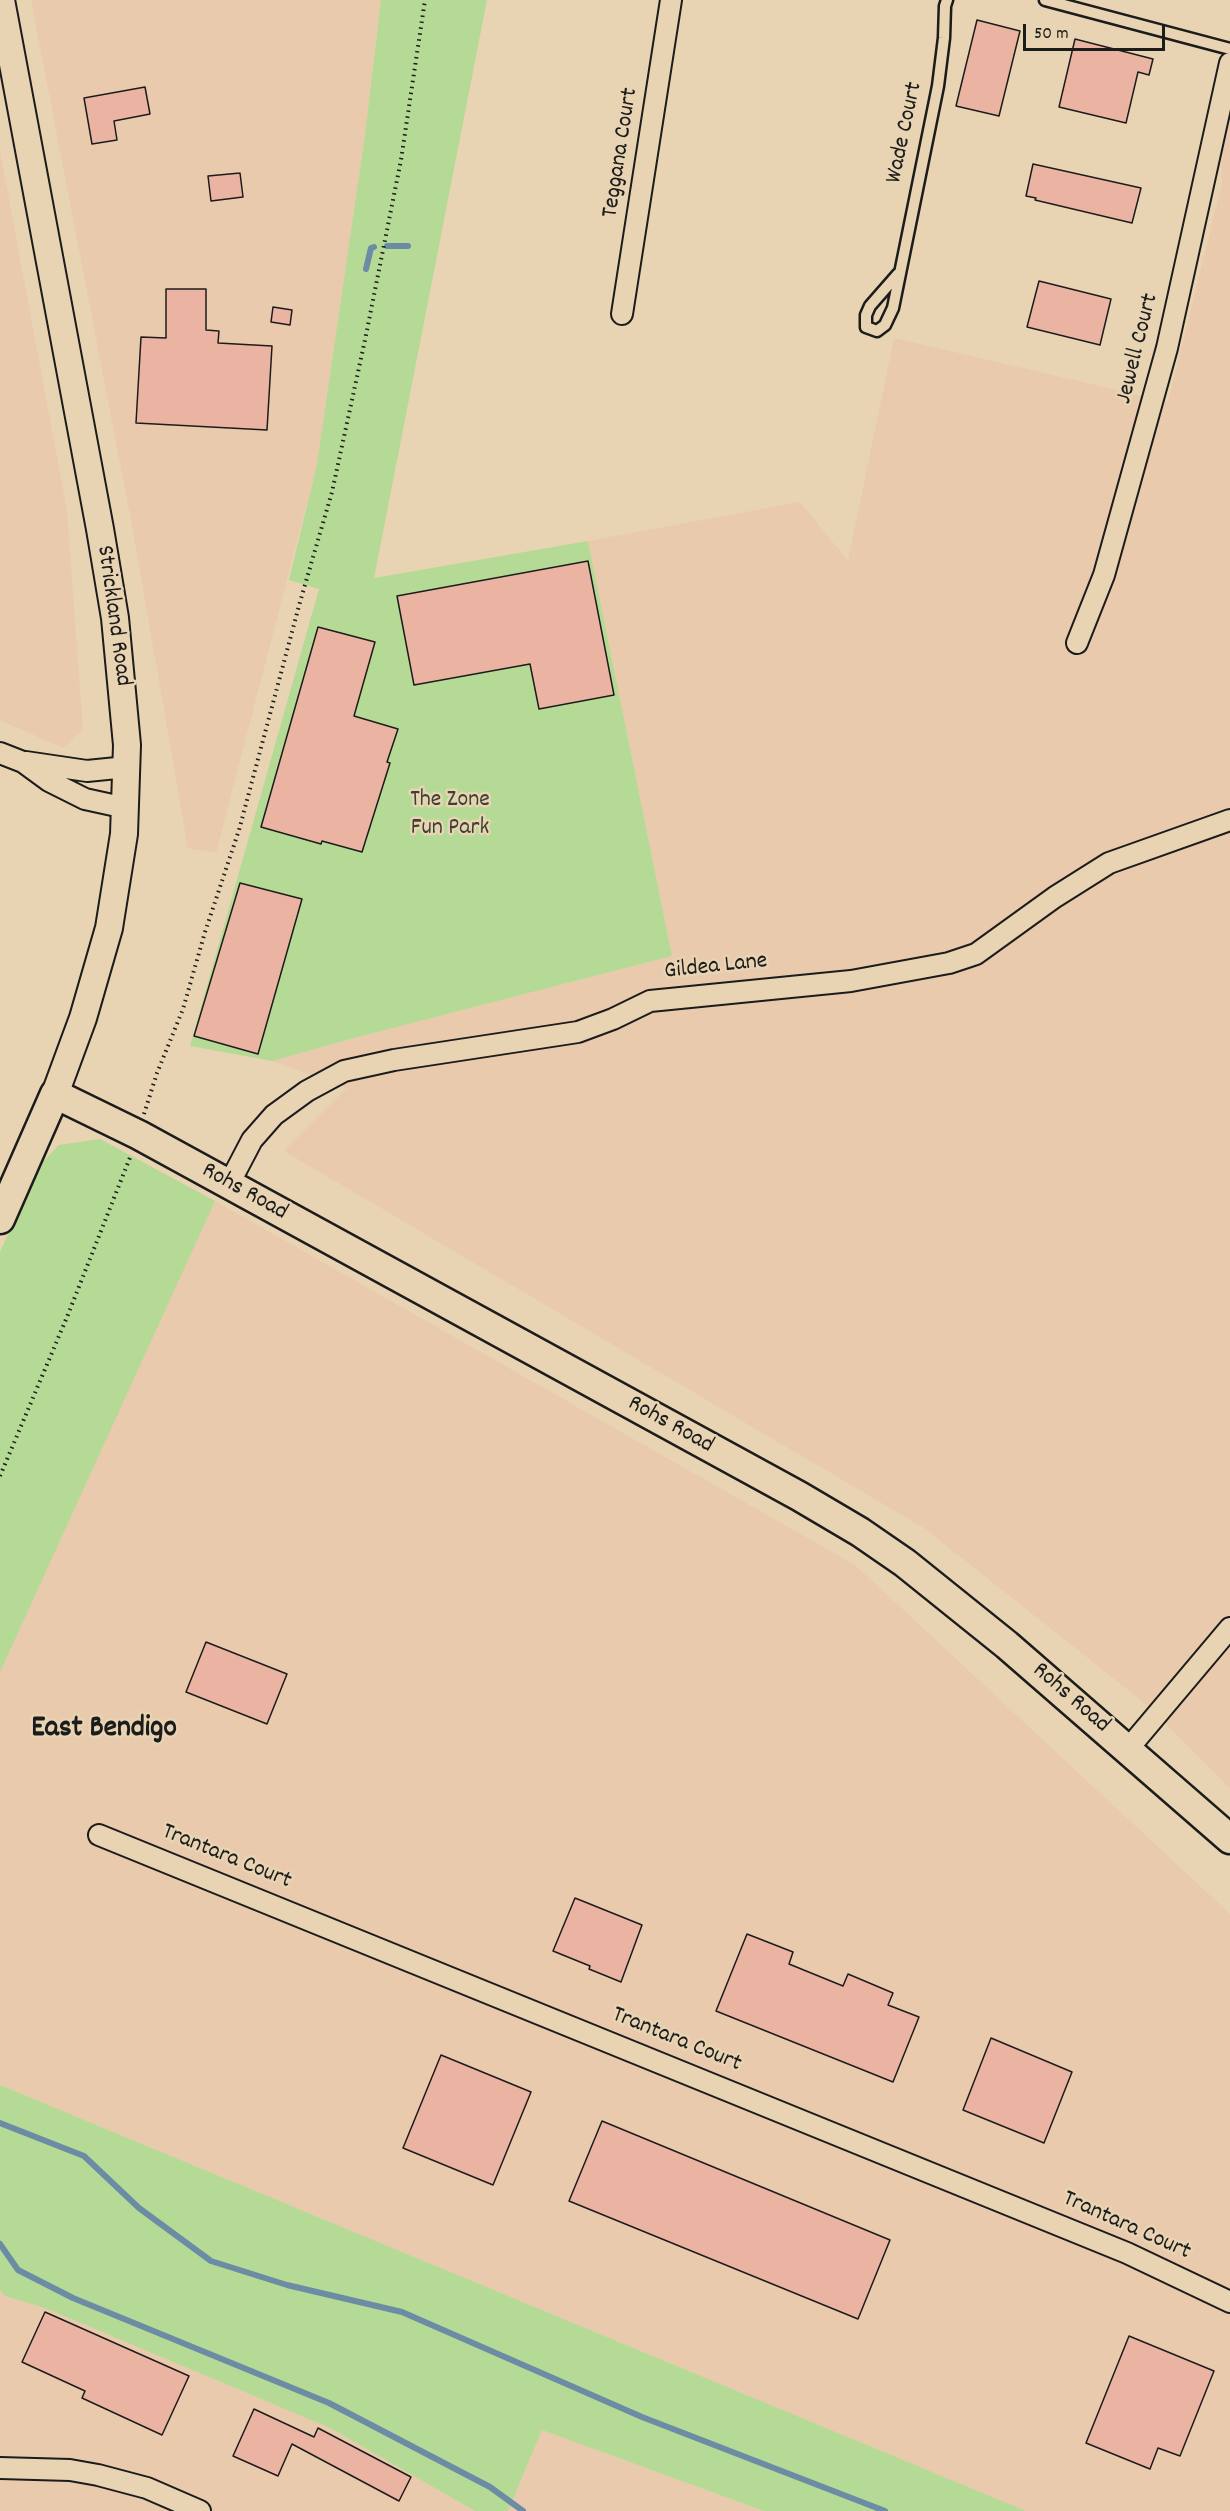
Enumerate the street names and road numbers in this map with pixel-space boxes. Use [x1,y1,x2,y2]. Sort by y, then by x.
street label: Wade Court [881,80,931,186]
street label: Teggana Court [598,86,646,220]
street label: Jewell Court [1111,291,1167,407]
street label: Strickland Road [88,544,136,688]
street label: Gildea Lane [663,948,769,988]
street label: Rohs Road [196,1158,292,1228]
street label: Rohs Road [622,1391,718,1461]
street label: Rohs Road [1025,1657,1115,1741]
street label: Trantara Court [157,1819,295,1897]
street label: Trantara Court [607,2002,745,2080]
street label: Trantara Court [1057,2186,1195,2268]

